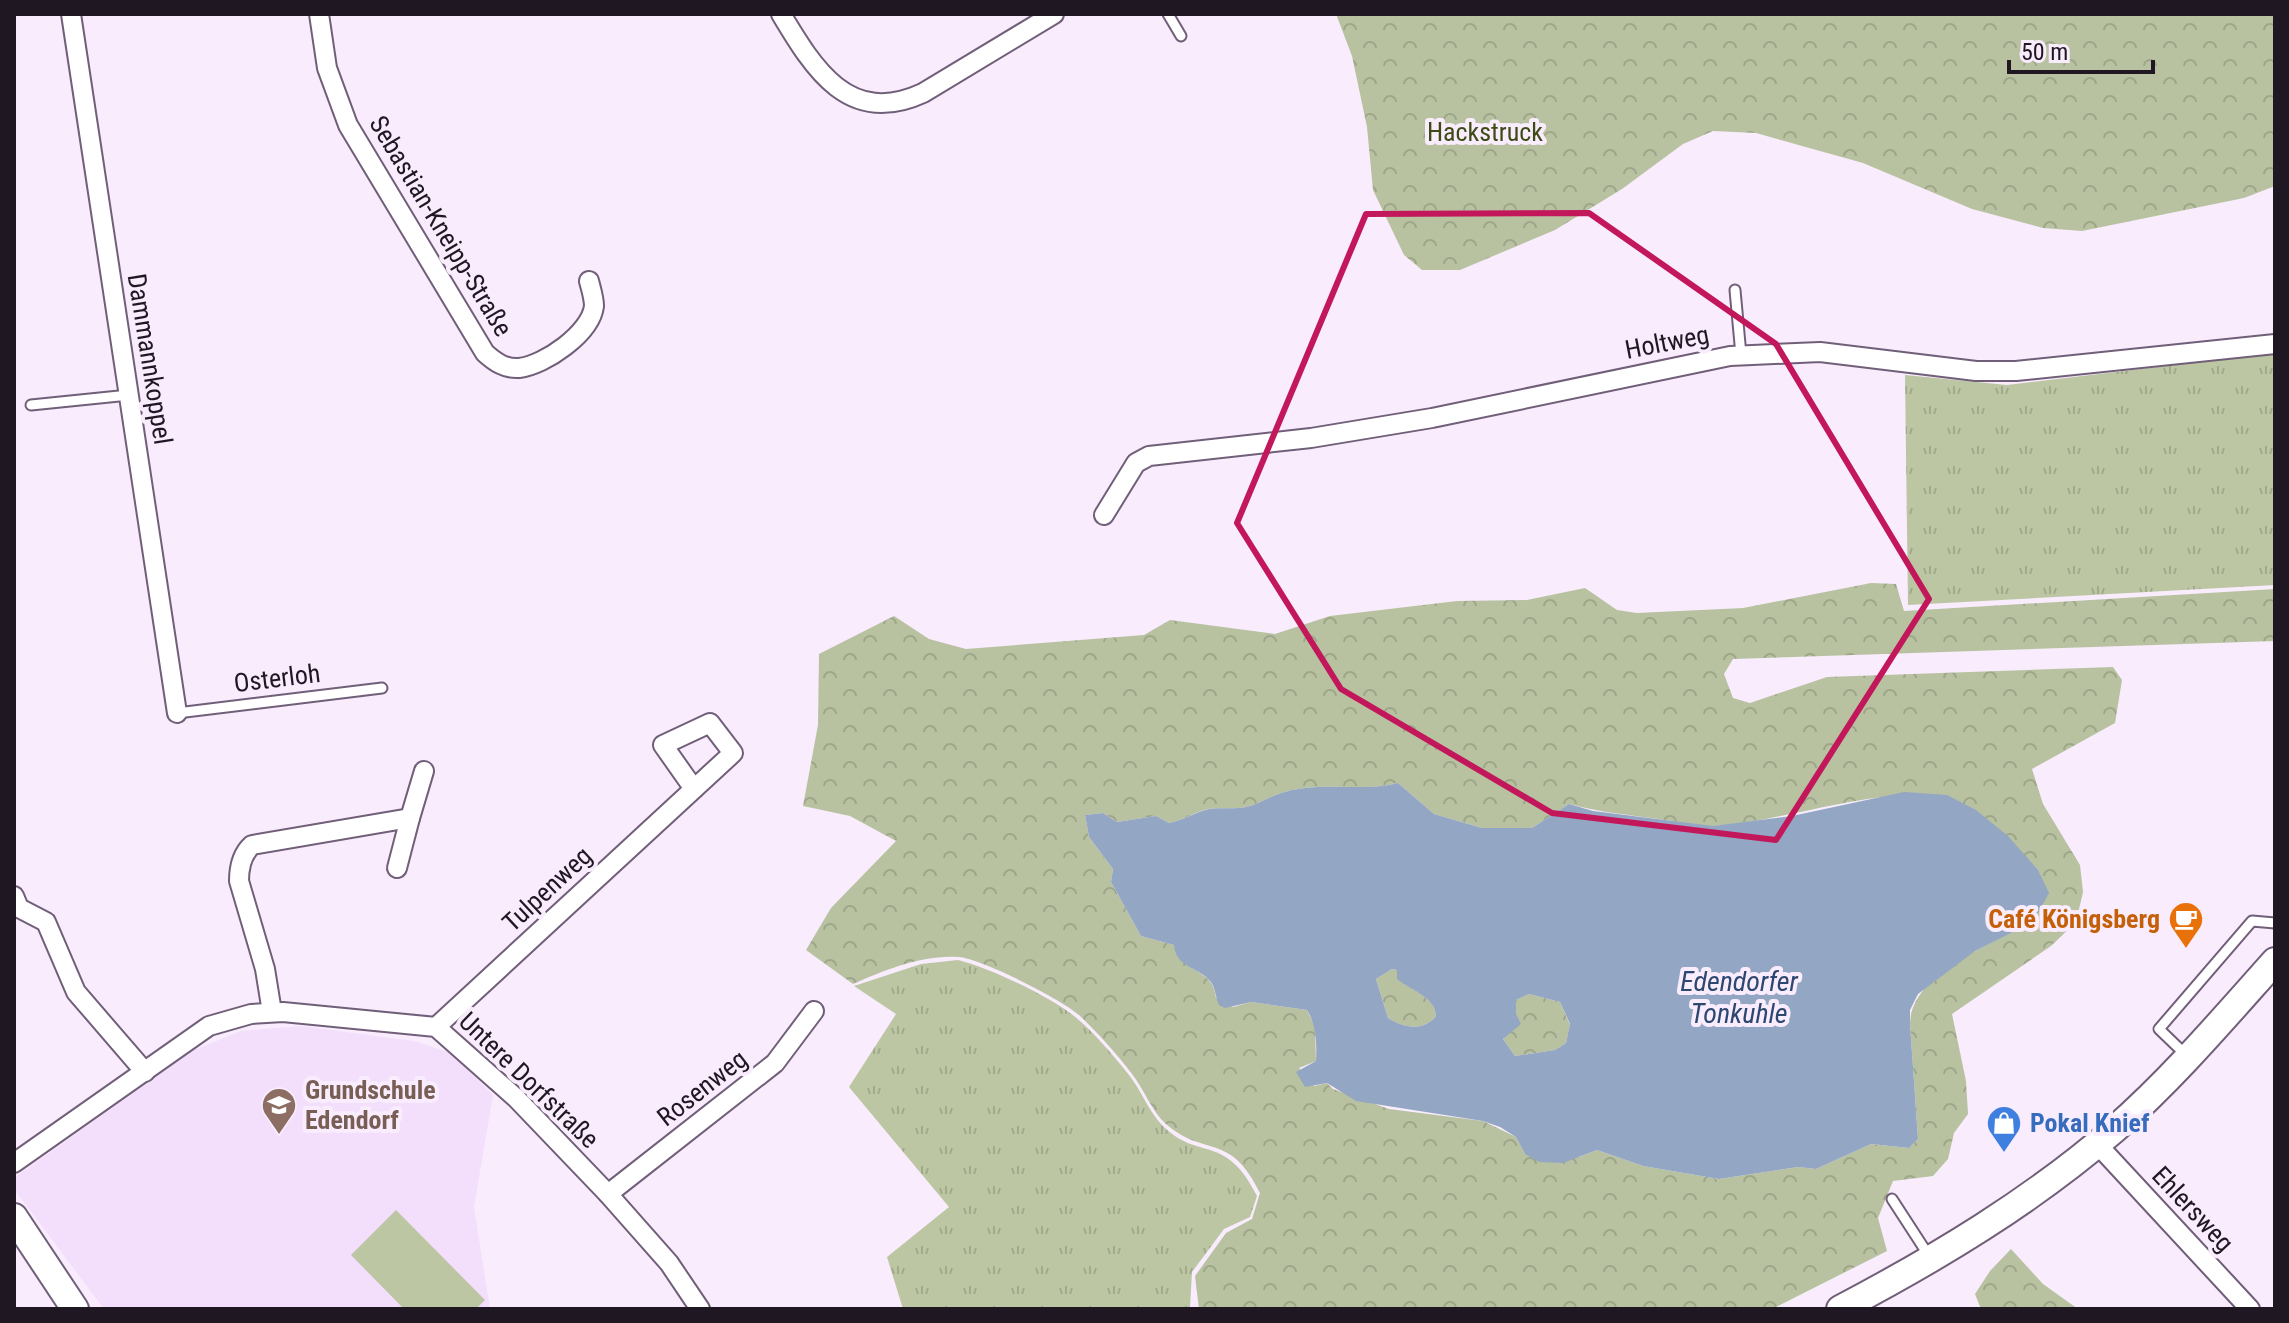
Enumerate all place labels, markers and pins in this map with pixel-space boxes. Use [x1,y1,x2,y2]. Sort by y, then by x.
cafe icon: Café Königsberg [2167,900,2205,950]
place label: Café Königsberg [1988,904,2160,934]
place label: Grundschule Edendorf [305,1075,436,1135]
school or university icon: Grundschule Edendorf [260,1086,298,1136]
shop icon: Pokal Knief [1985,1104,2023,1154]
place label: Pokal Knief [2030,1108,2150,1138]

